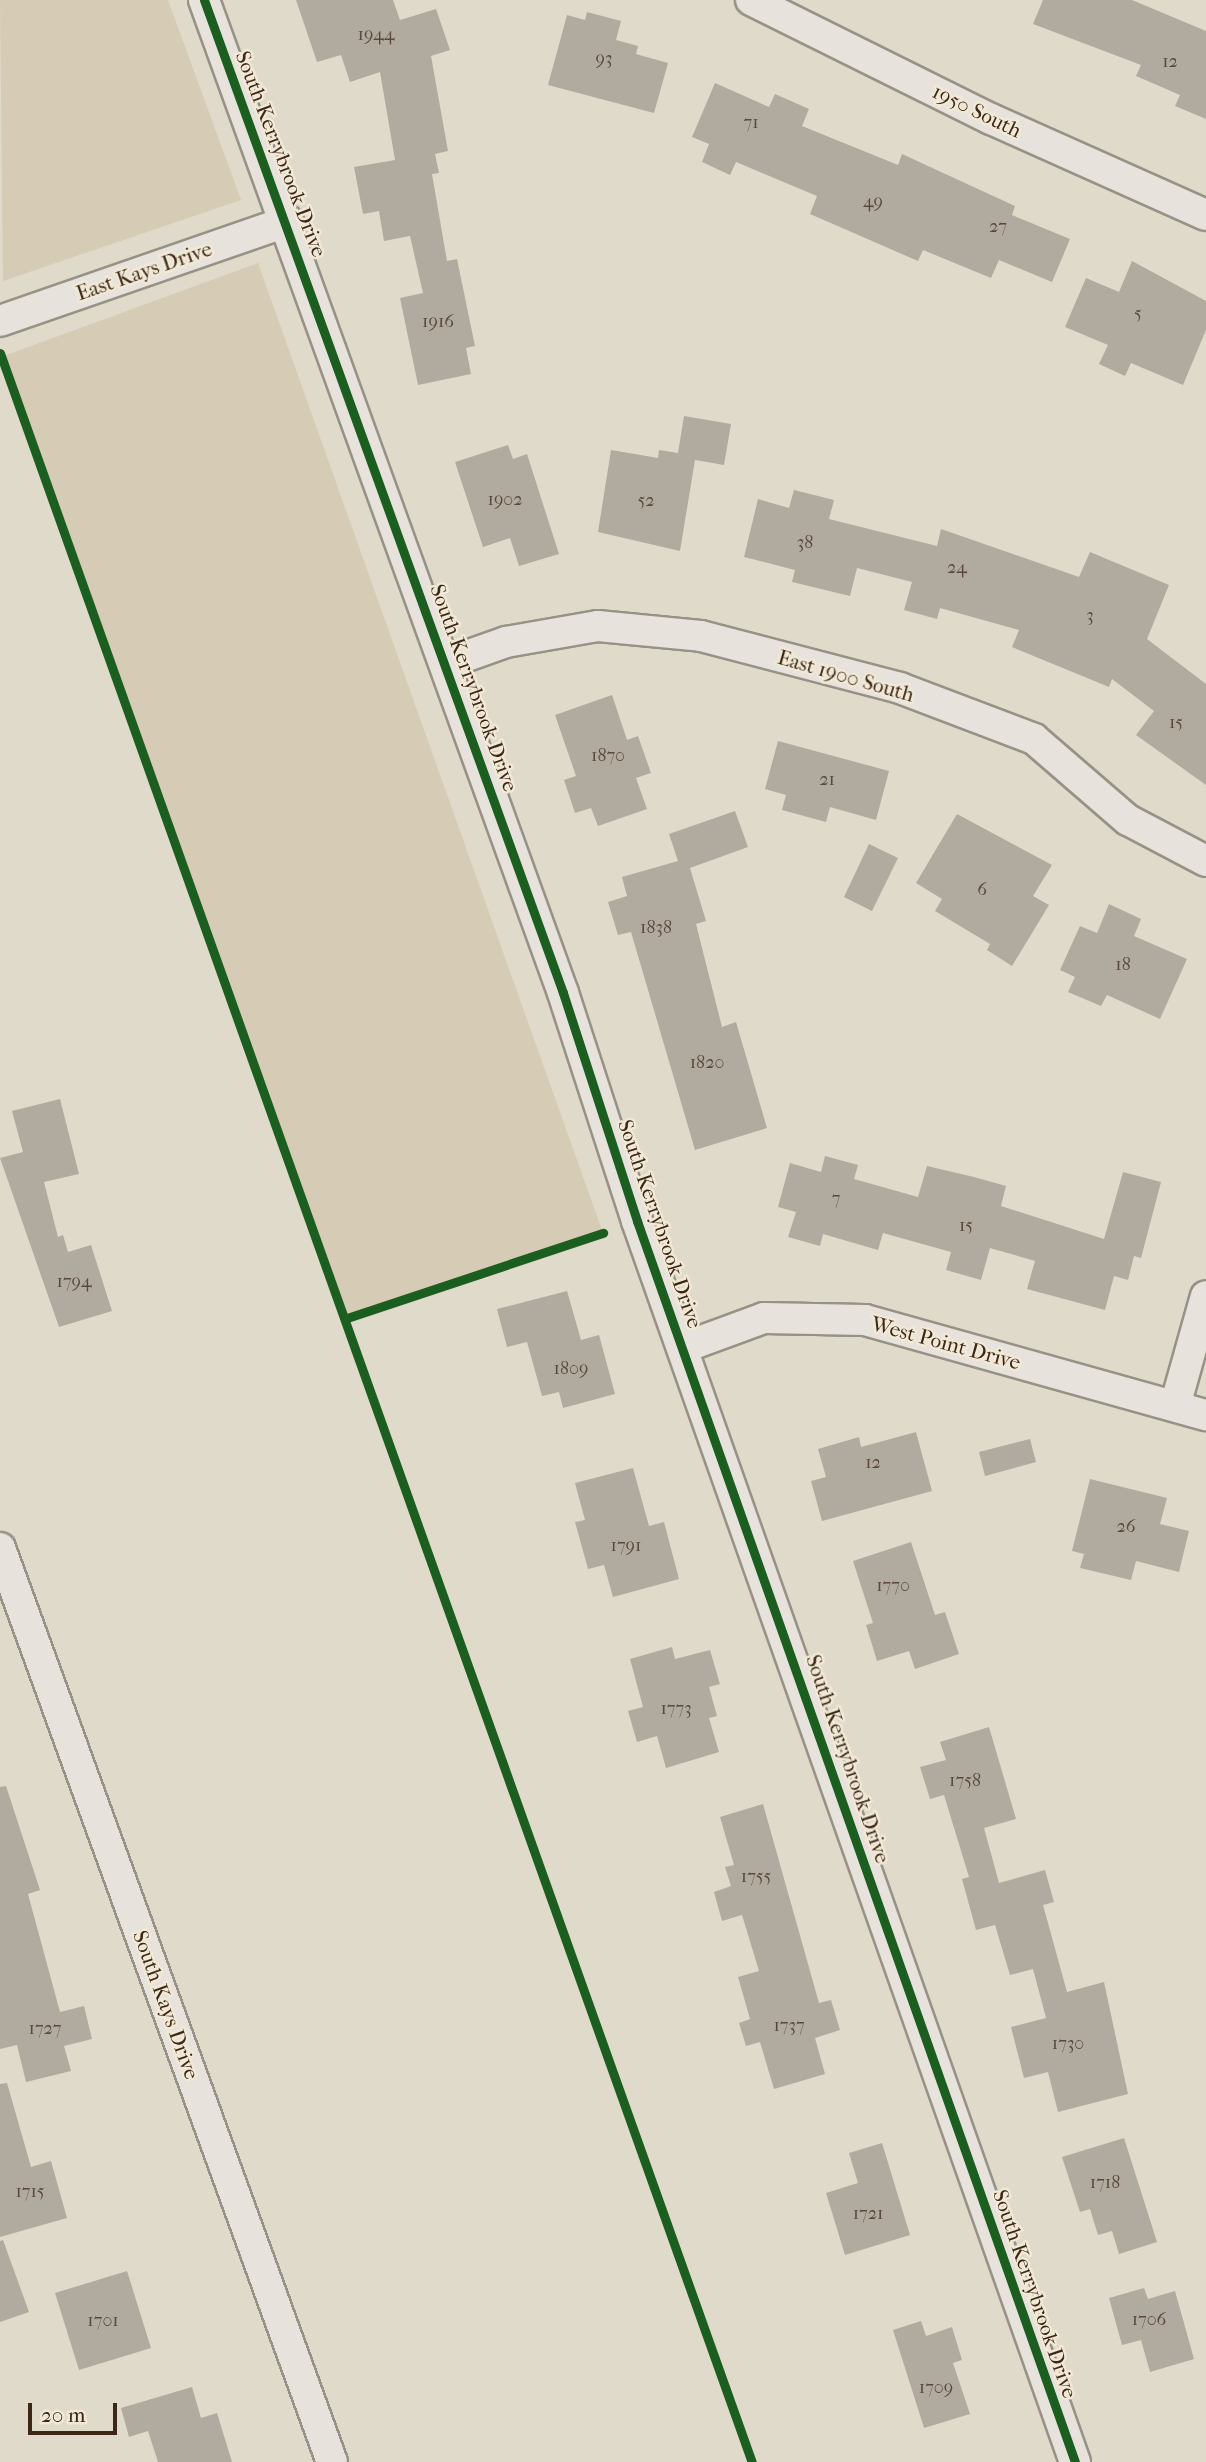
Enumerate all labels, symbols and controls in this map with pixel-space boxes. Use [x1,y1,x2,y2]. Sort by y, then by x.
house number: 1944 [357,24,395,46]
street label: South Kerrybrook Drive [230,47,332,261]
house number: 93 [596,48,612,70]
house number: 12 [1162,51,1178,73]
street label: 1950 South [928,79,1026,143]
house number: 71 [743,112,759,134]
house number: 49 [863,191,883,213]
house number: 27 [989,216,1007,238]
street label: East Kays Drive [73,236,215,306]
house number: 5 [1134,303,1142,325]
house number: 1916 [422,311,454,333]
house number: 1902 [487,489,523,511]
house number: 52 [637,490,655,512]
house number: 38 [797,532,813,554]
house number: 24 [947,557,967,579]
street label: South Kerrybrook Drive [425,581,523,795]
house number: 3 [1086,605,1094,627]
street label: East 1900 South [775,644,917,708]
house number: 15 [1169,712,1183,734]
house number: 1870 [591,745,625,767]
house number: 21 [819,769,835,791]
house number: 6 [977,879,987,901]
house number: 1838 [640,917,672,939]
house number: 18 [1115,954,1131,976]
house number: 1820 [690,1052,724,1074]
street label: South Kerrybrook Drive [612,1117,708,1331]
house number: 7 [832,1188,840,1210]
house number: 15 [959,1215,973,1237]
house number: 1794 [56,1271,92,1293]
street label: West Point Drive [869,1311,1023,1375]
house number: 1809 [554,1358,588,1380]
house number: 12 [865,1452,881,1474]
house number: 26 [1116,1516,1136,1538]
house number: 1791 [611,1535,641,1557]
house number: 1770 [876,1575,910,1597]
street label: South Kerrybrook Drive [800,1652,896,1866]
house number: 1773 [660,1698,692,1720]
house number: 1758 [949,1770,981,1792]
house number: 1755 [741,1866,771,1888]
street label: South Kays Drive [127,1927,205,2083]
house number: 1737 [773,2015,805,2037]
house number: 1727 [29,2018,61,2040]
house number: 1730 [1052,2033,1084,2055]
house number: 1718 [1090,2172,1120,2194]
house number: 1715 [15,2181,45,2203]
street label: South Kerrybrook Drive [987,2187,1083,2401]
house number: 1721 [853,2203,883,2225]
house number: 1706 [1132,2309,1166,2331]
house number: 1701 [87,2310,119,2332]
house number: 1709 [919,2377,953,2399]
scale bar [32,2388,121,2432]
text: 20 m [41,2403,85,2427]

